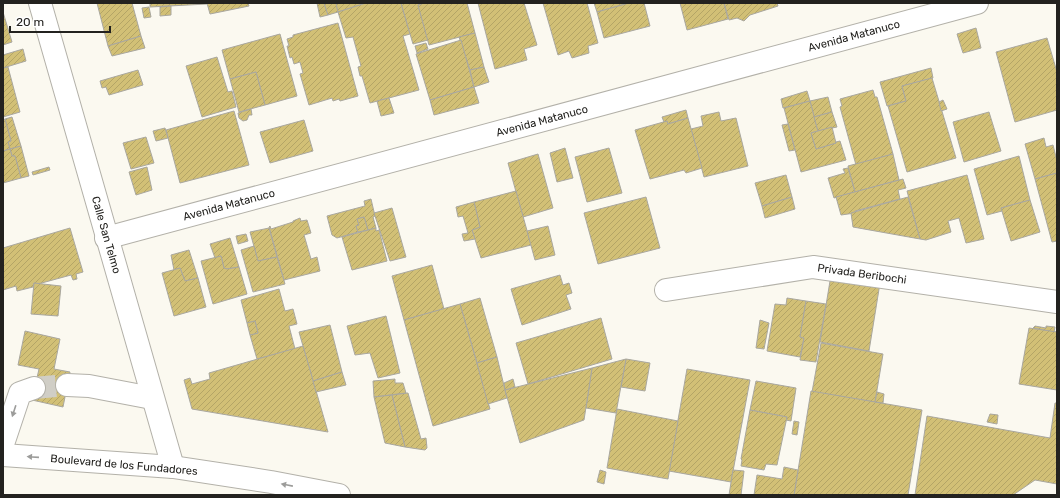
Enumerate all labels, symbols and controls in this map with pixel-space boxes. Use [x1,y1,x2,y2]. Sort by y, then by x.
scale bar [10,8,110,34]
text: 20 m [16,15,44,29]
street label: Avenida Matanuco [807,17,901,55]
street label: Avenida Matanuco [495,102,589,140]
street label: Avenida Matanuco [182,186,276,224]
street label: Calle San Telmo [89,195,123,275]
street label: Privada Beribochi [817,261,907,287]
one-way arrow [11,406,17,418]
street label: Boulevard de los Fundadores [50,452,199,478]
one-way arrow [27,454,39,461]
one-way arrow [281,482,293,488]

